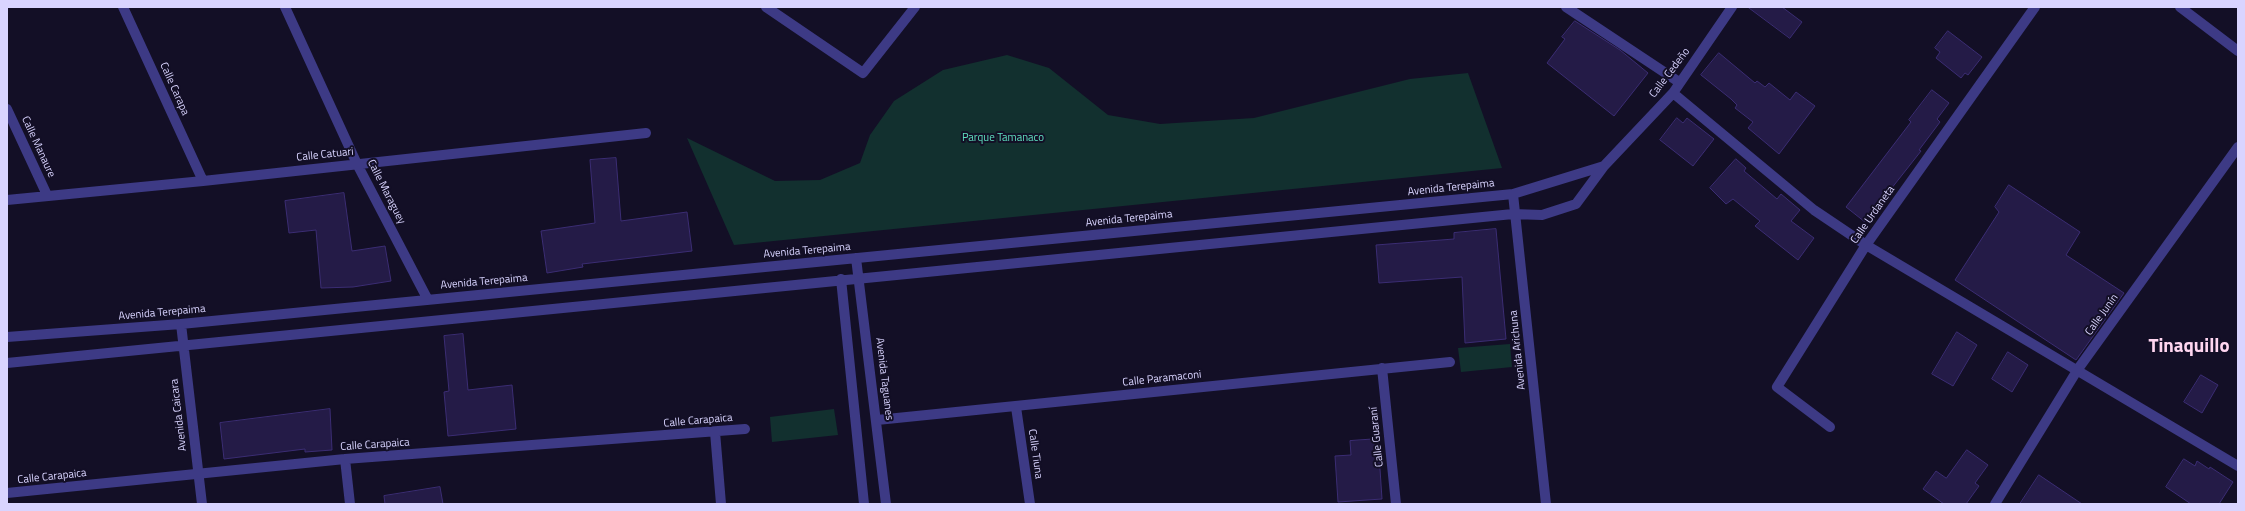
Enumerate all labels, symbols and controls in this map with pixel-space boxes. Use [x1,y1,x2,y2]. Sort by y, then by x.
street label: Calle Cedeño [1647,45,1693,101]
street label: Calle Carapa [156,60,192,118]
street label: Calle Manaure [18,114,58,180]
park label: Parque Tamanaco [962,131,1044,145]
street label: Calle Catuari [296,145,354,165]
street label: Calle Maraguey [364,157,408,227]
street label: Avenida Terepaima [1407,177,1495,199]
street label: Calle Urdaneta [1848,184,1898,246]
street label: Avenida Terepaima [1085,208,1173,230]
street label: Avenida Terepaima [763,241,851,261]
street label: Avenida Terepaima [440,272,528,292]
street label: Calle Junín [2083,292,2121,338]
street label: Avenida Terepaima [118,303,206,323]
street label: Avenida Arichuna [1507,310,1529,390]
district label: Tinaquillo [2148,336,2230,358]
street label: Avenida Taguanes [872,337,896,421]
street label: Calle Paramaconi [1122,368,1202,390]
street label: Avenida Caicara [168,378,190,452]
street label: Calle Guaraní [1367,406,1387,468]
street label: Calle Carapaica [663,411,733,431]
street label: Calle Tiuna [1025,428,1045,480]
street label: Calle Carapaica [340,436,410,454]
street label: Calle Carapaica [17,467,87,487]

